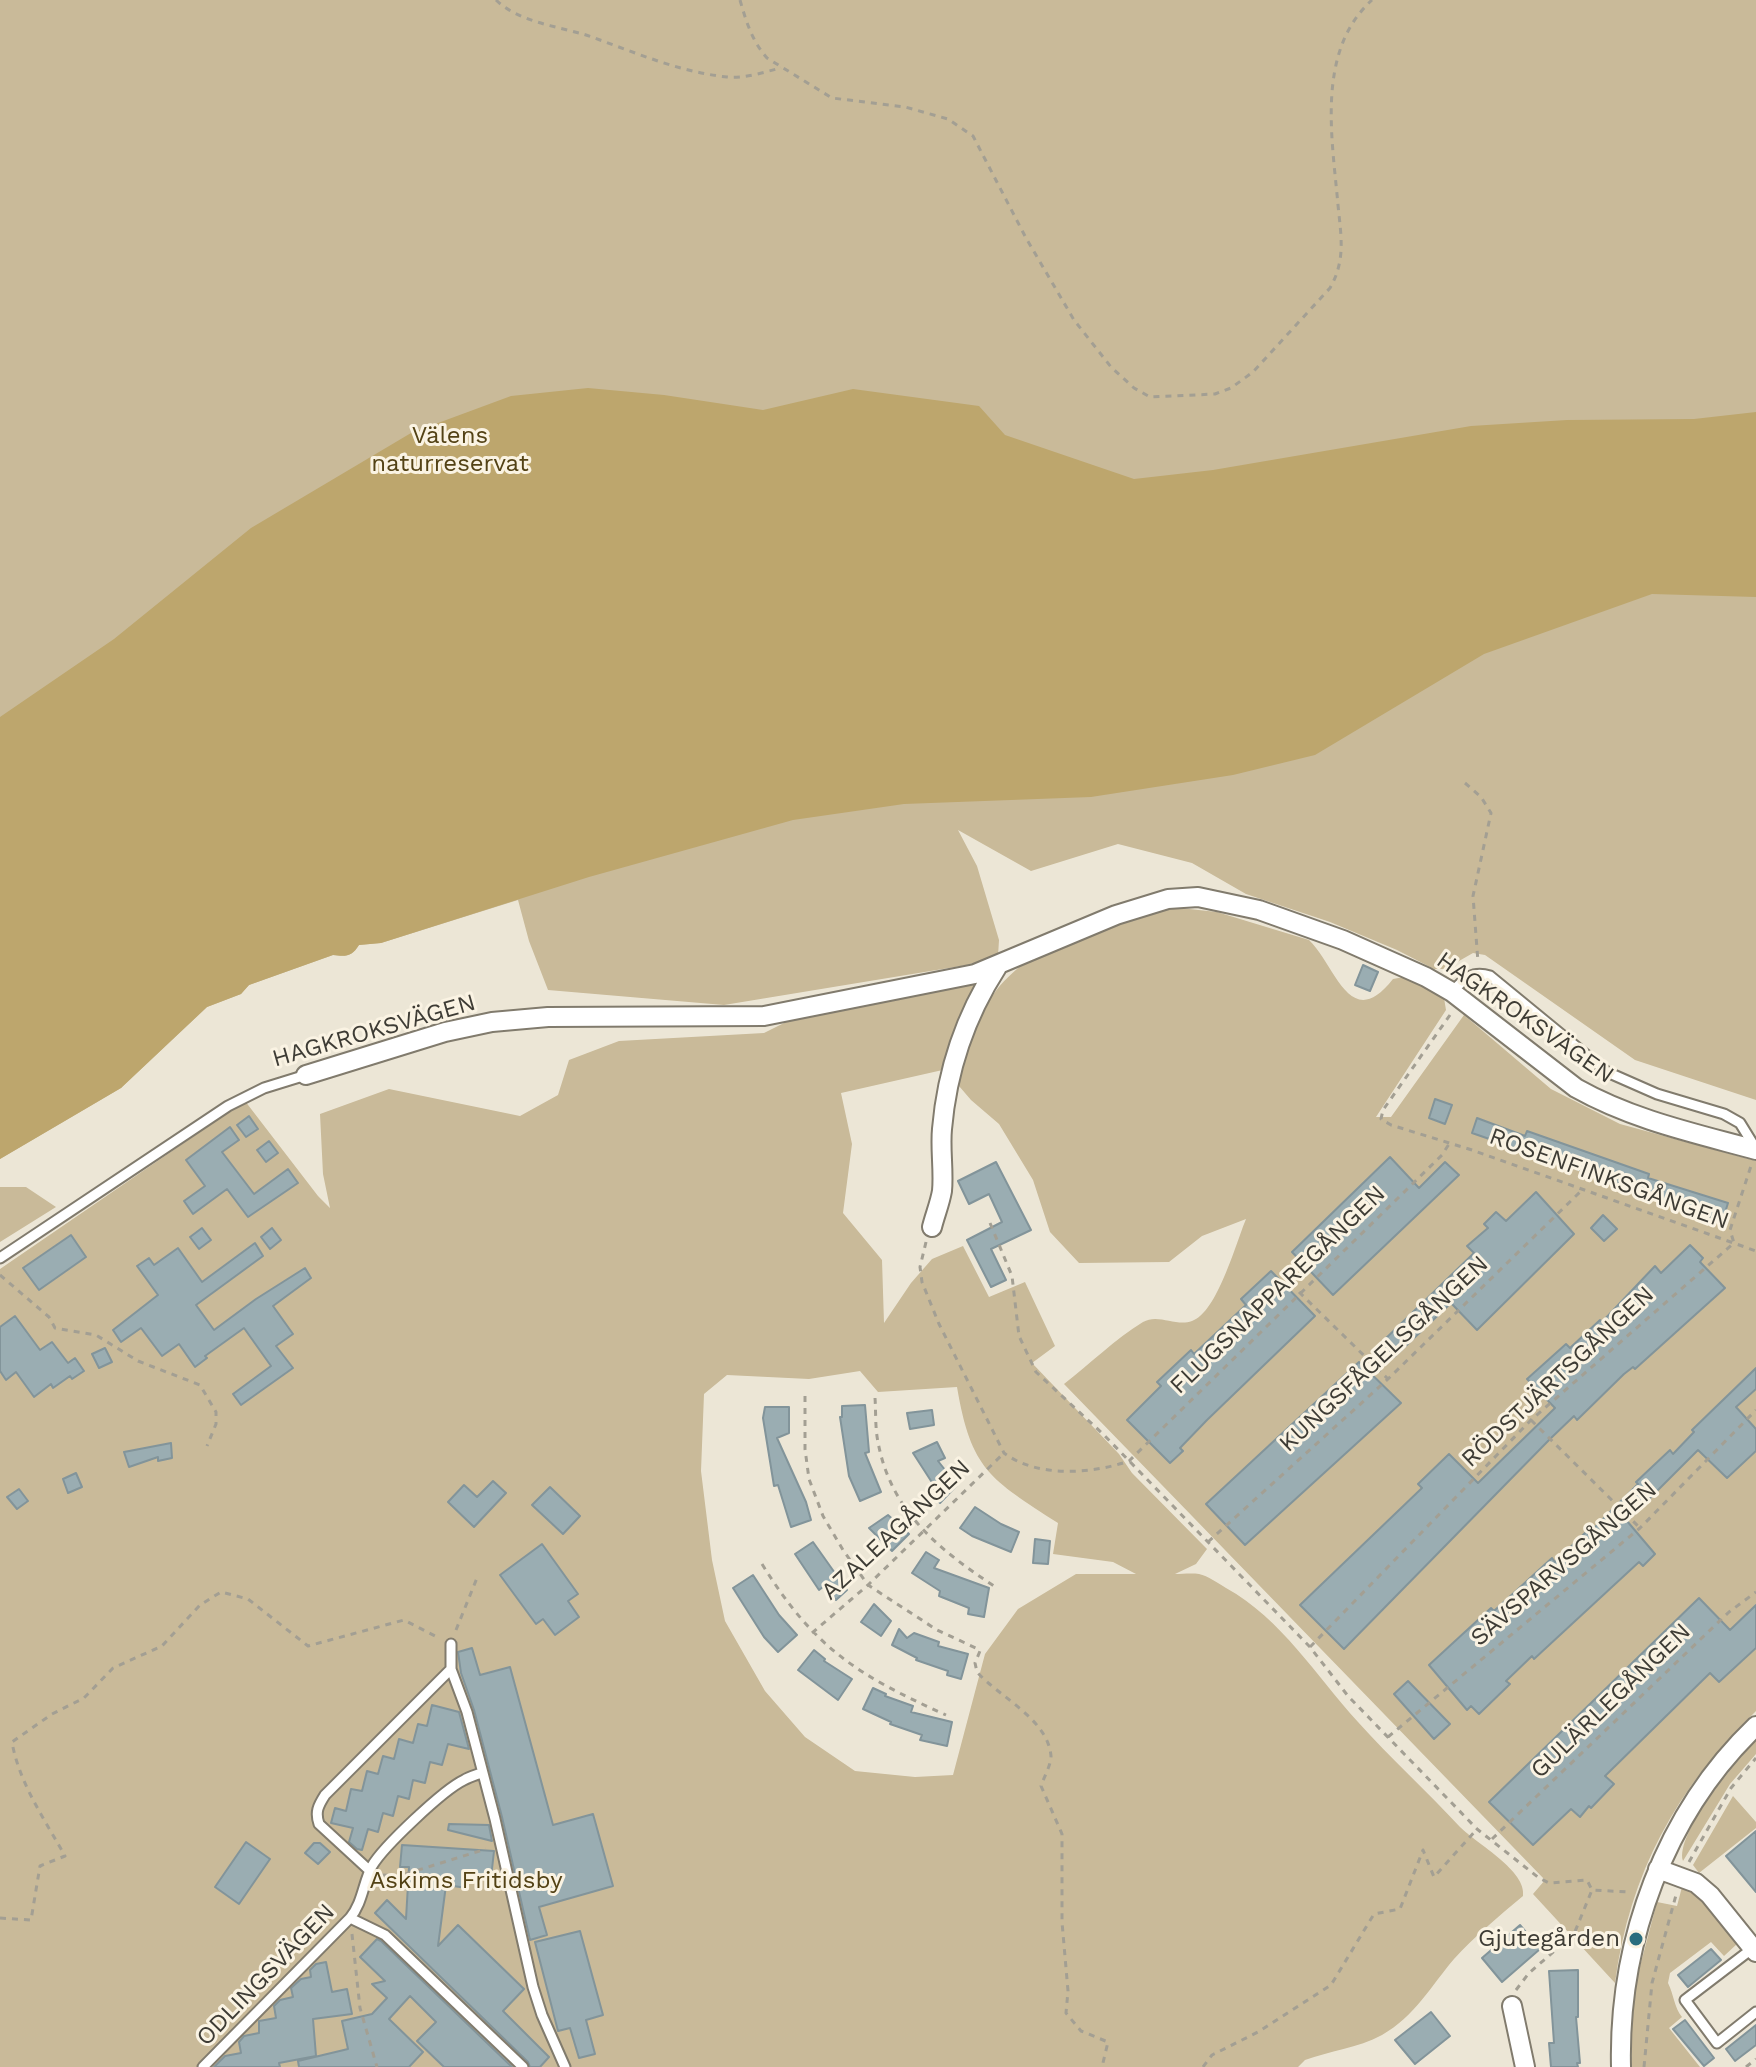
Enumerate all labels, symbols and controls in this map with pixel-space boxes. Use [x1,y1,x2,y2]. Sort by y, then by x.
park label: Välens naturreservat [371,422,529,478]
street label: HAGKROKSVÄGEN [1431,946,1619,1090]
street label: HAGKROKSVÄGEN [269,988,479,1074]
street label: ROSENFINKSGÅNGEN [1485,1122,1733,1236]
street label: FLUGSNAPPAREGÅNGEN [1164,1180,1392,1400]
street label: KUNGSFÅGELSGÅNGEN [1274,1250,1494,1458]
street label: RÖDSTJÄRTSGÅNGEN [1456,1280,1660,1474]
street label: AZALEAGÅNGEN [816,1454,976,1606]
street label: SÄVSPARVSGÅNGEN [1465,1475,1663,1653]
street label: GULÄRLEGÅNGEN [1525,1617,1697,1785]
park label: Askims Fritidsby [369,1867,563,1895]
street label: ODLINGSVÄGEN [191,1898,341,2052]
place label: Gjutegården [1478,1925,1620,1953]
marker: Gjutegården [1627,1930,1645,1948]

